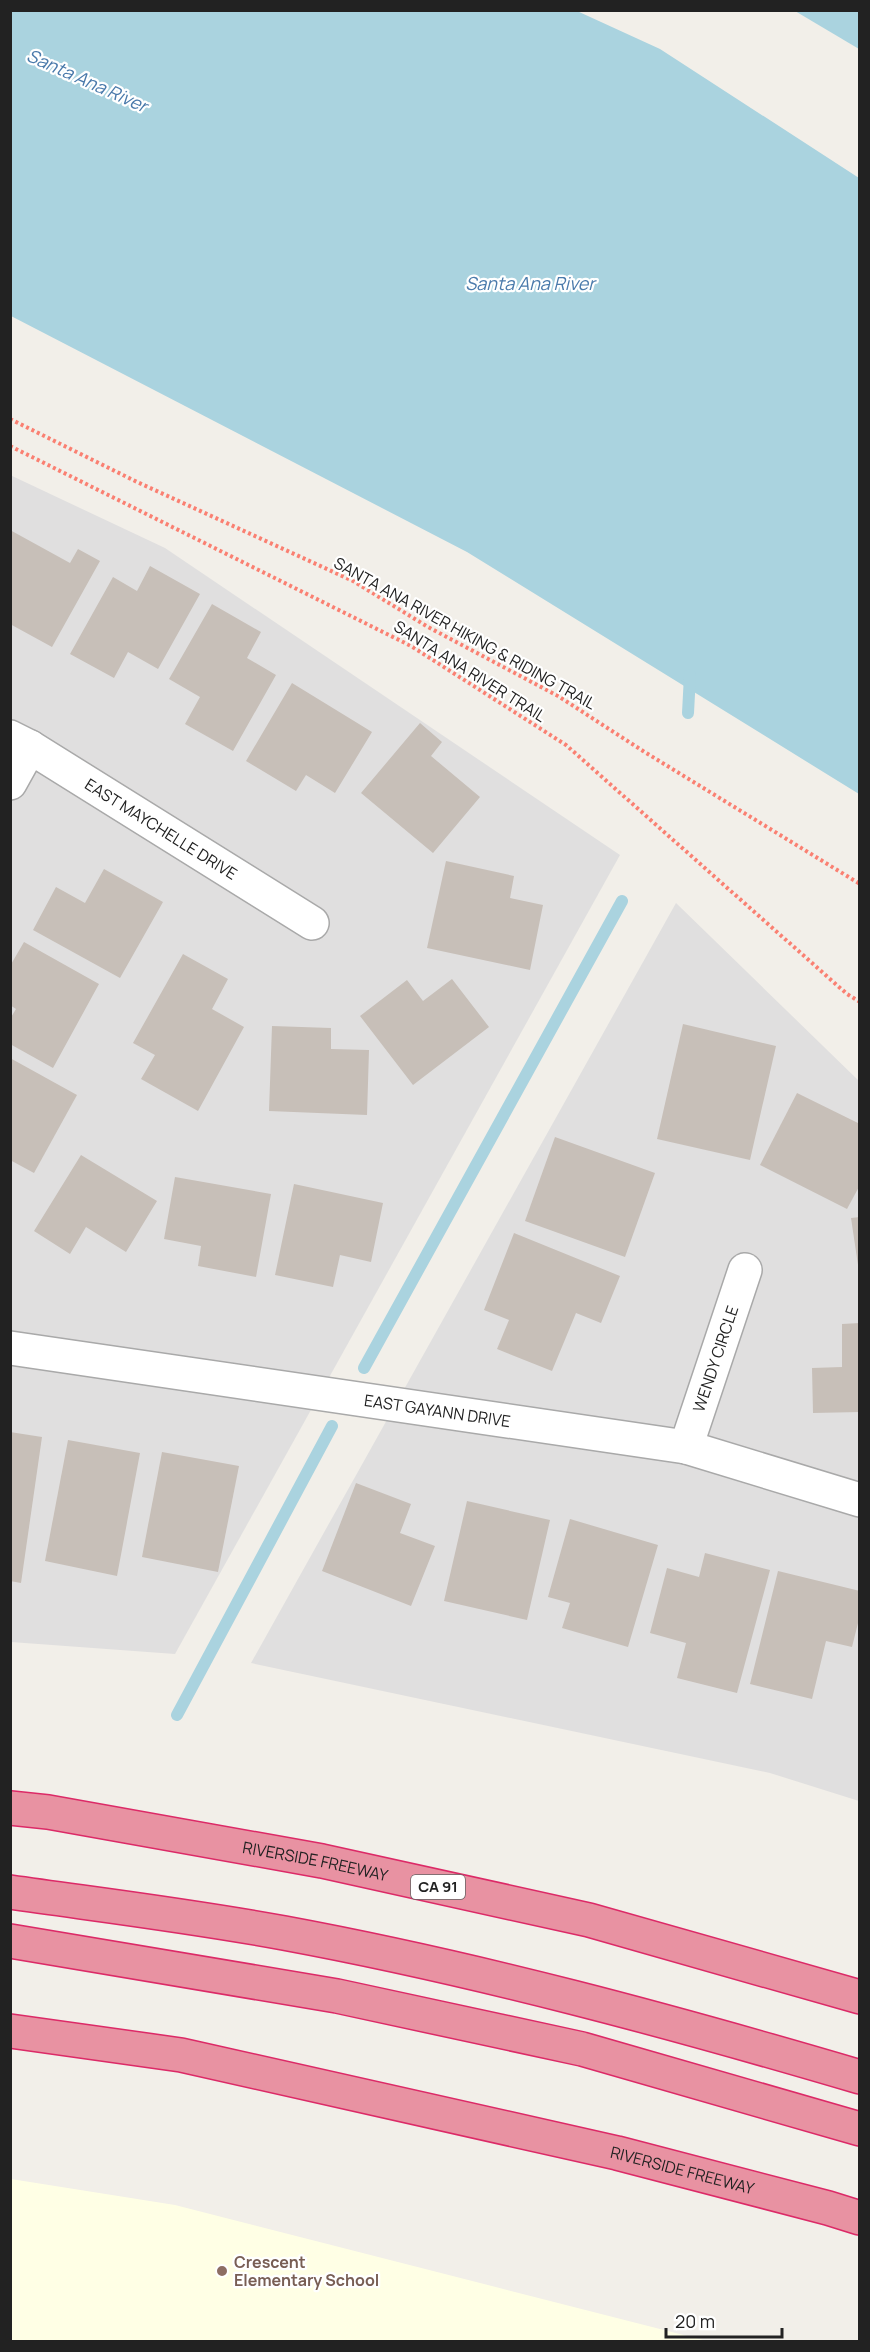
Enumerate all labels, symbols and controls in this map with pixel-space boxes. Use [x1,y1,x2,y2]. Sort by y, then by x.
water label: Santa Ana River [23,43,154,118]
water label: Santa Ana River [465,271,597,295]
street label: SANTA ANA RIVER HIKING & RIDING TRAIL [330,552,600,714]
street label: SANTA ANA RIVER TRAIL [390,615,550,727]
street label: EAST MAYCHELLE DRIVE [81,773,241,885]
street label: WENDY CIRCLE [687,1303,743,1415]
street label: EAST GAYANN DRIVE [363,1389,512,1432]
street label: RIVERSIDE FREEWAY [241,1836,390,1886]
road number: CA 91 [411,1875,465,1899]
street label: RIVERSIDE FREEWAY [608,2141,757,2199]
place label: Crescent Elementary School [234,2251,379,2291]
marker: Crescent Elementary School [215,2264,229,2278]
scale bar [666,2301,782,2339]
text: 20 m [675,2309,715,2333]

